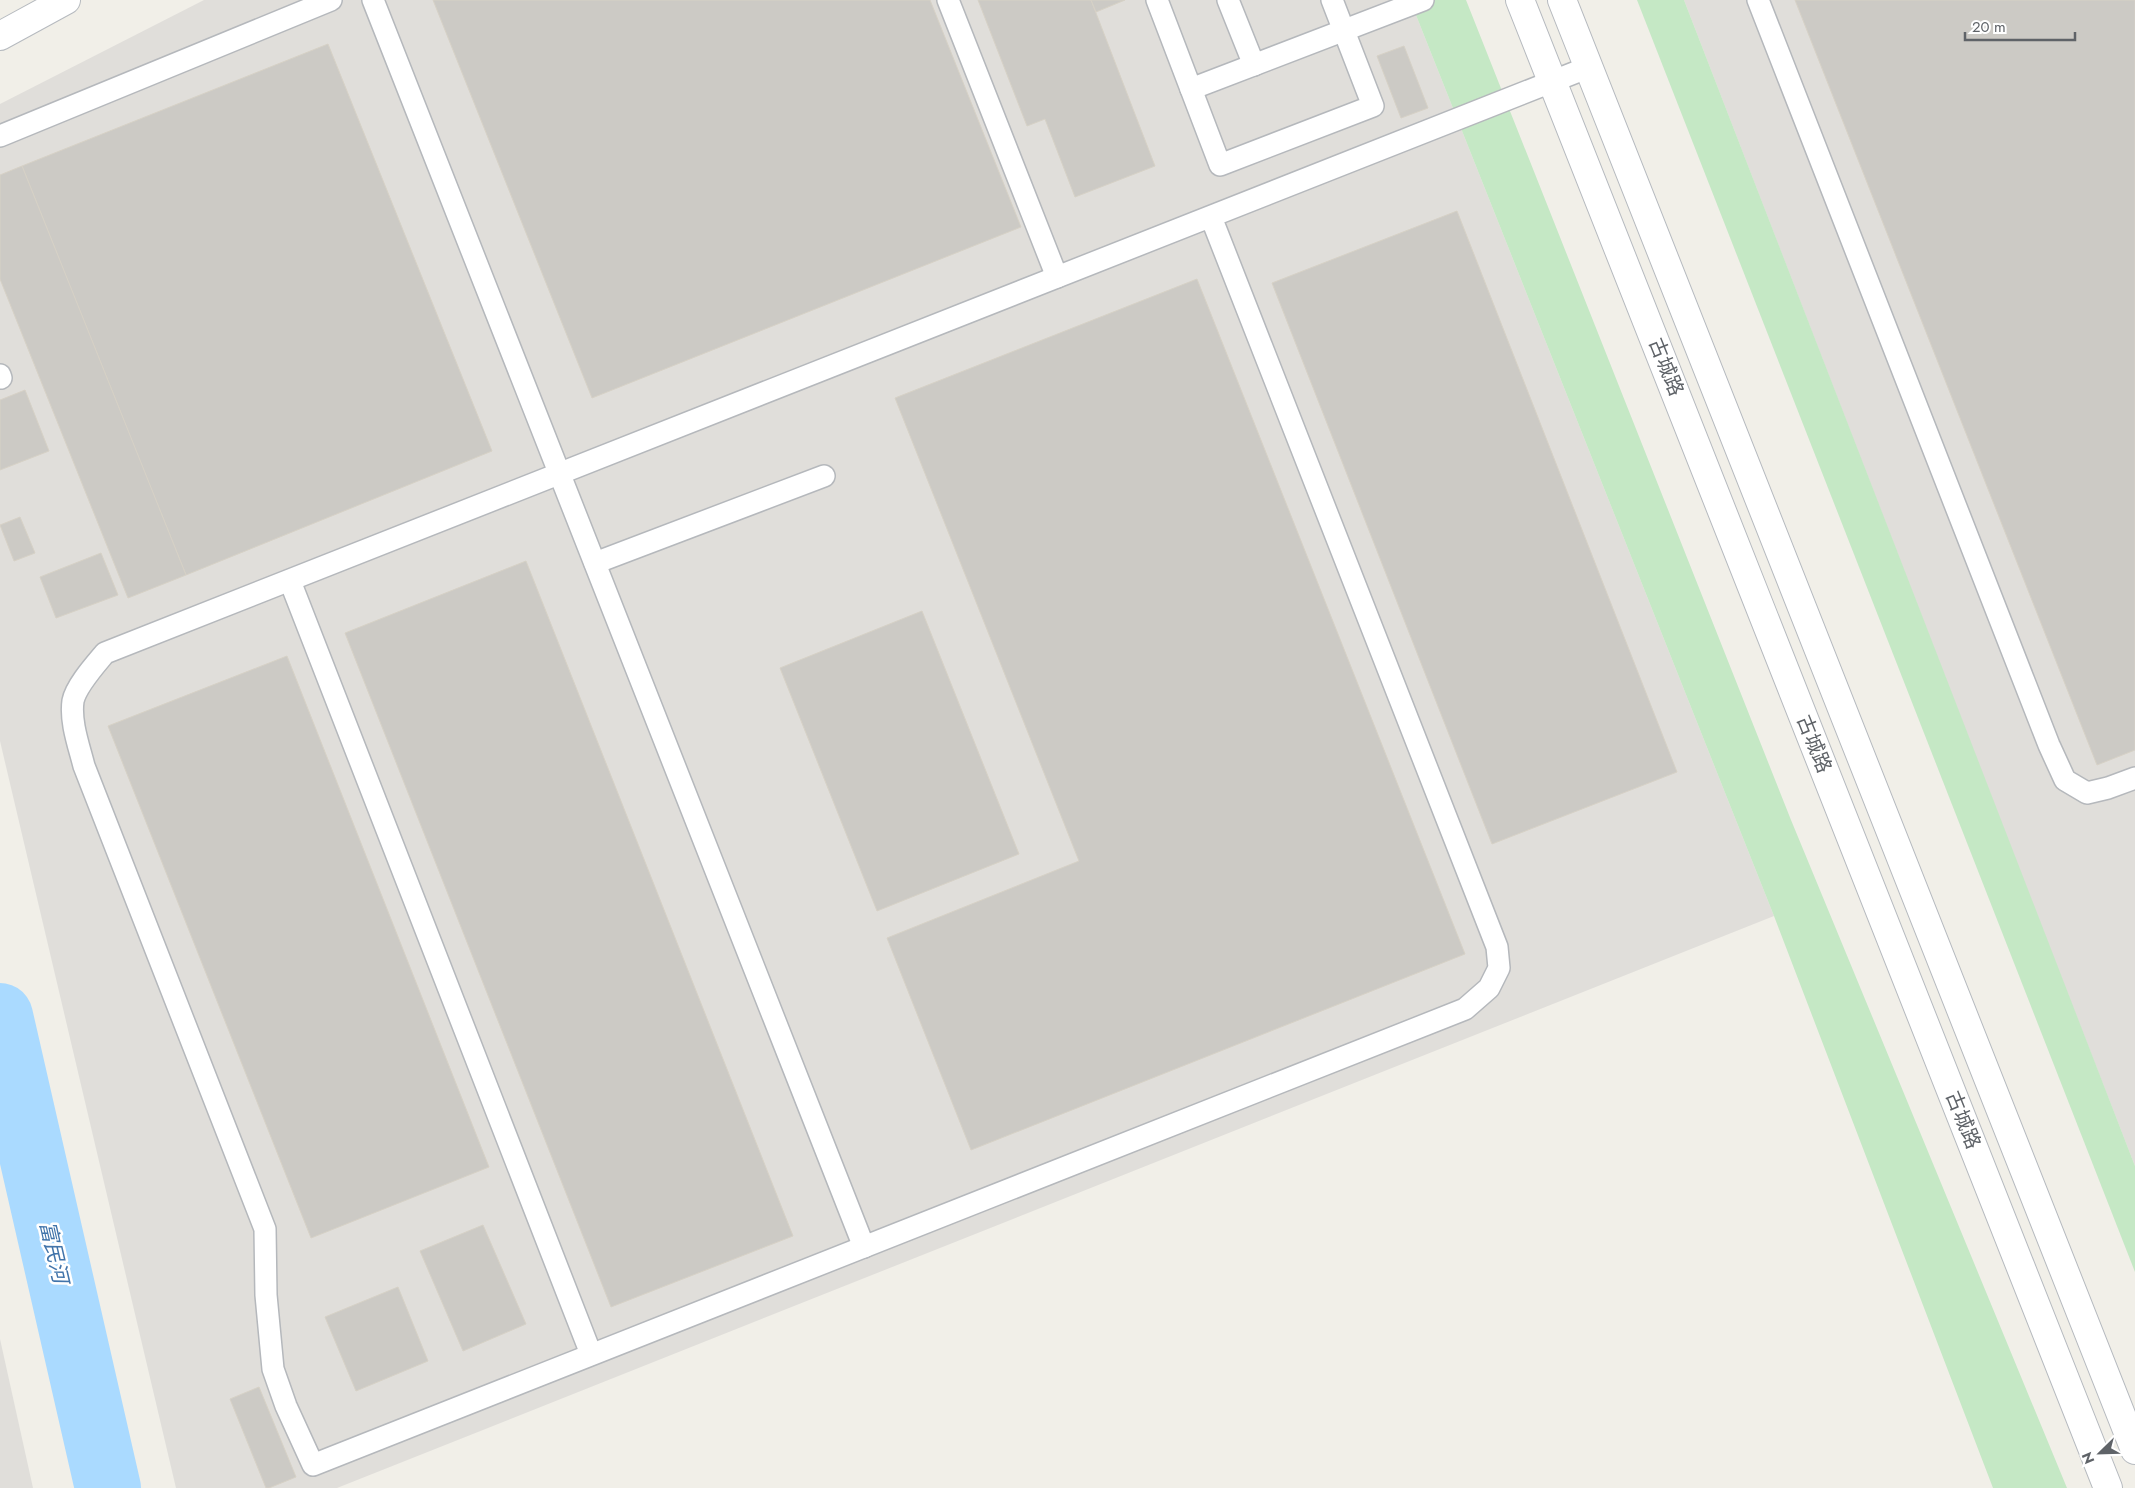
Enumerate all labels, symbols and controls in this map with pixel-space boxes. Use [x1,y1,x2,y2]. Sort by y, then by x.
scale bar [1965,10,2075,42]
text: 20 m [1972,16,2006,38]
street label: 古城路 [1641,334,1691,400]
street label: 古城路 [1789,711,1839,777]
street label: 古城路 [1938,1087,1988,1153]
water label: 富民河 [32,1218,77,1290]
north arrow [2075,1428,2125,1478]
text: N [2077,1449,2099,1467]

